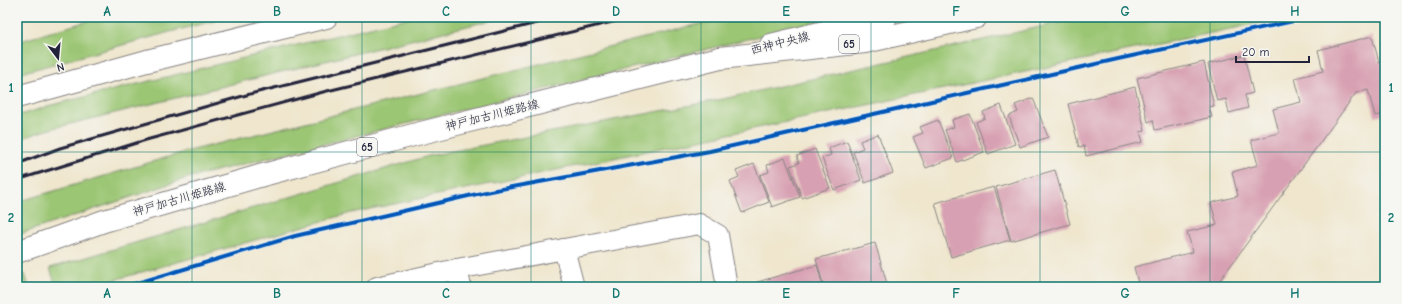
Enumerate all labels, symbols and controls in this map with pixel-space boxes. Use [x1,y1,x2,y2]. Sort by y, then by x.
text: A [103,4,111,19]
text: B [273,4,281,19]
text: C [442,4,450,19]
text: D [612,4,620,19]
text: E [782,4,790,19]
text: F [952,4,960,19]
text: G [1120,4,1130,19]
text: H [1290,4,1300,19]
street label: 西神中央線 [749,29,811,57]
road number: 65 [839,35,859,53]
north arrow [38,38,78,78]
scale bar [1236,38,1309,64]
text: 20 m [1242,45,1270,59]
text: N [55,60,66,74]
text: 1 [8,80,14,95]
text: 1 [1388,80,1394,95]
street label: 神戸加古川姫路線 [444,97,540,133]
road number: 65 [357,138,377,156]
street label: 神戸加古川姫路線 [131,179,227,219]
text: 2 [8,210,14,225]
text: 2 [1388,210,1394,225]
text: A [103,286,111,301]
text: B [273,286,281,301]
text: C [442,286,450,301]
text: D [612,286,620,301]
text: E [782,286,790,301]
text: F [952,286,960,301]
text: G [1120,286,1130,301]
text: H [1290,286,1300,301]

